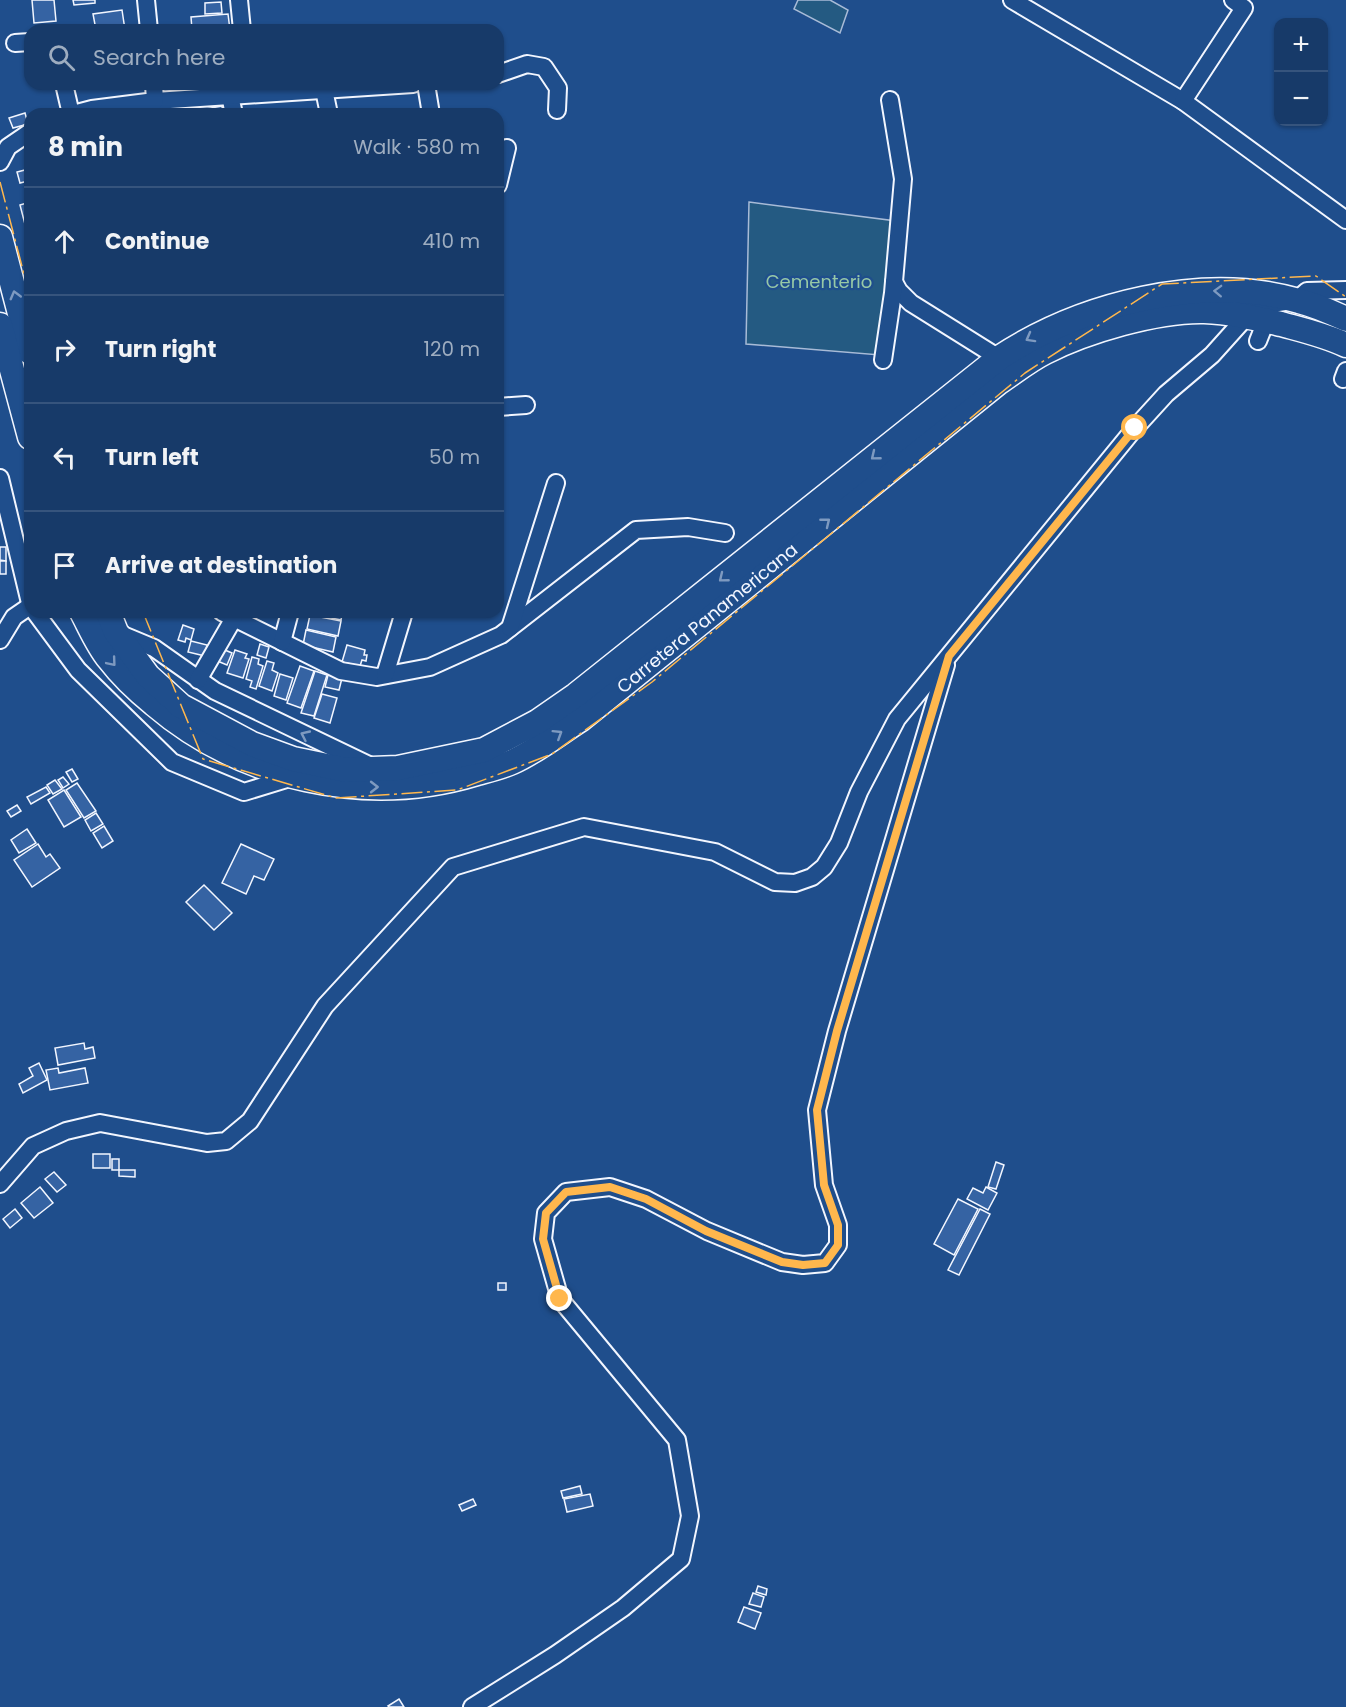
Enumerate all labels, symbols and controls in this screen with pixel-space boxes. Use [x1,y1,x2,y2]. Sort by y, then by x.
map controls [1274,18,1328,126]
button: + [1274,18,1328,72]
search box [24,24,504,90]
icon: search [45,41,78,74]
text: Search here [93,42,226,73]
button: − [1274,72,1328,126]
text: 8 min [48,129,123,165]
text: Walk · 580 m [353,133,480,161]
icon: ahead [48,225,81,258]
text: Continue [105,226,209,257]
text: 410 m [423,227,480,255]
park label: Cementerio [766,269,872,294]
one-way arrow [1213,285,1222,297]
one-way arrow [10,290,23,300]
one-way arrow [1026,331,1037,342]
icon: right [48,333,81,366]
text: Turn right [105,334,216,365]
text: 120 m [424,335,480,363]
route start [1121,414,1147,440]
icon: left [48,441,81,474]
text: Turn left [105,442,199,473]
text: 50 m [429,443,480,471]
one-way arrow [871,449,882,460]
one-way arrow [819,518,830,529]
street label: Carretera Panamericana [611,537,803,699]
icon: arrive [48,549,81,582]
text: Arrive at destination [105,550,337,581]
one-way arrow [719,571,730,582]
one-way arrow [105,655,116,666]
one-way arrow [552,729,562,741]
one-way arrow [300,731,311,743]
one-way arrow [370,781,379,794]
route end [546,1285,572,1311]

